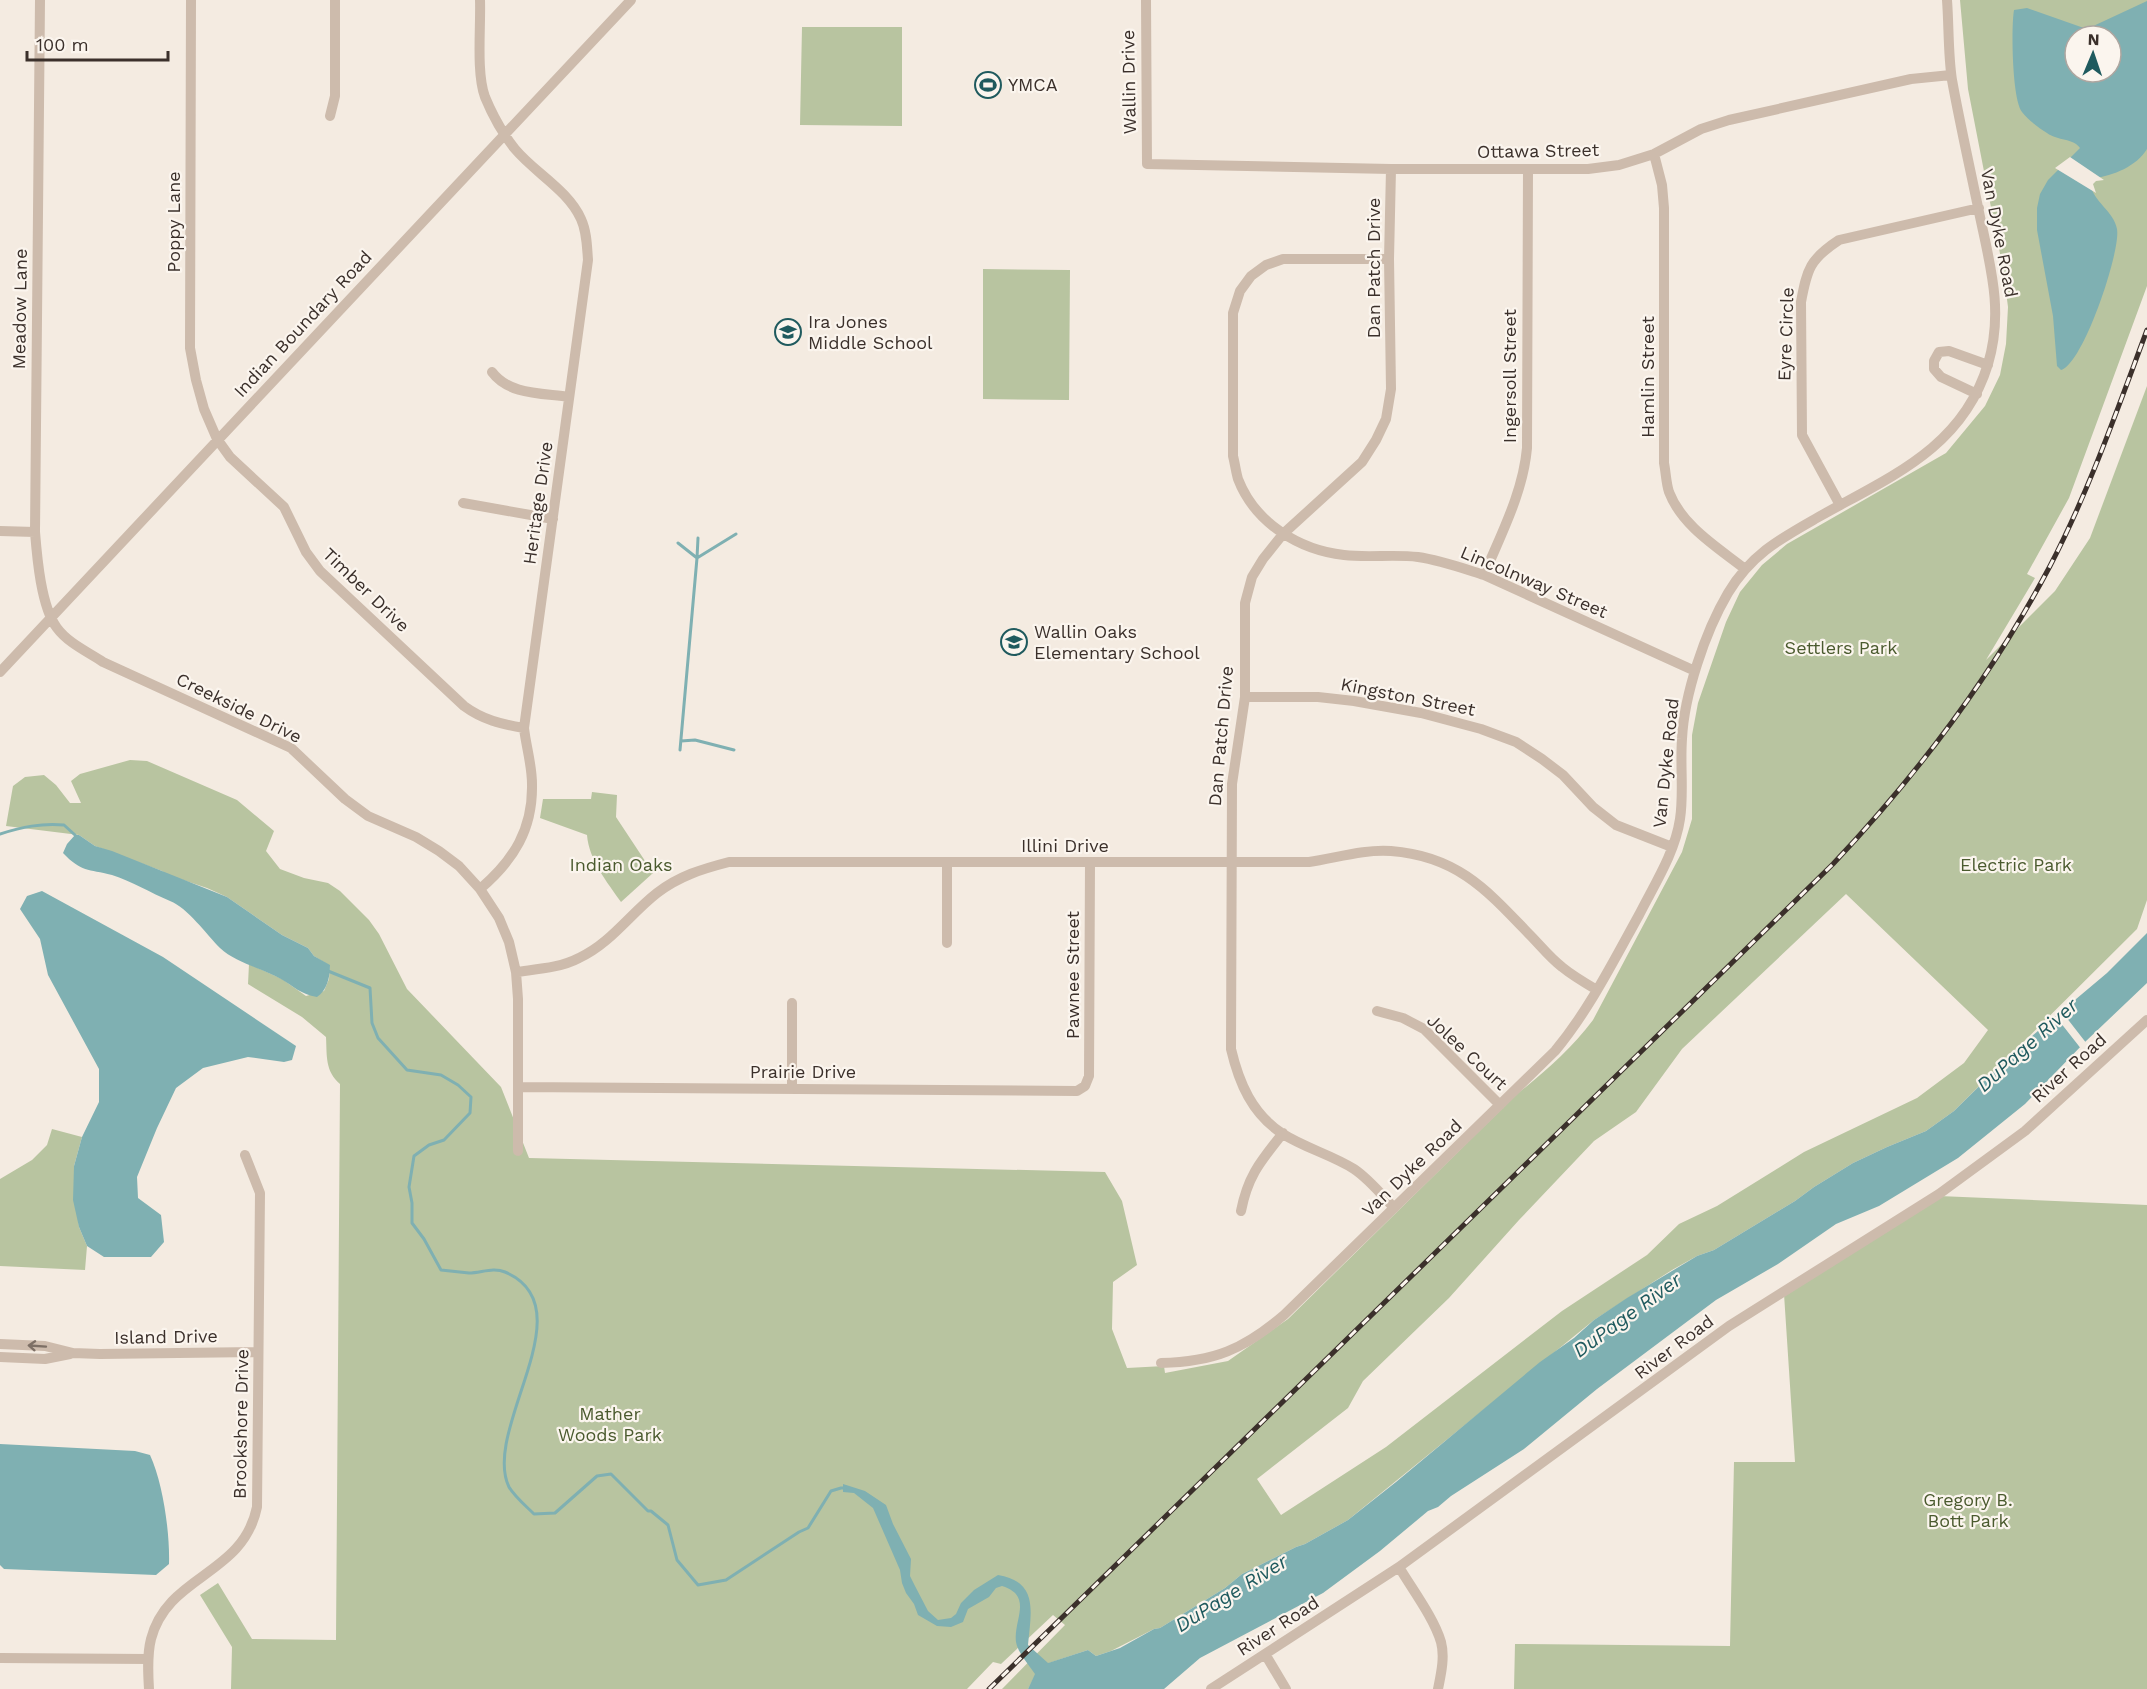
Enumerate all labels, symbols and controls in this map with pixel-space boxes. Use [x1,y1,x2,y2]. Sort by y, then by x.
scale bar [27,24,168,62]
north arrow [2063,24,2123,84]
street label: Wallin Drive [1117,30,1140,134]
text: N [2087,30,2100,49]
text: 100 m [36,34,89,55]
sports icon: YMCA [973,70,1003,100]
place label: YMCA [1008,74,1058,95]
street label: Ottawa Street [1477,139,1600,162]
street label: Van Dyke Road [1977,167,2022,299]
street label: Poppy Lane [163,171,184,273]
street label: Dan Patch Drive [1363,198,1384,338]
street label: Indian Boundary Road [229,246,376,401]
street label: Meadow Lane [8,248,31,370]
street label: Eyre Circle [1773,287,1798,381]
street label: Ingersoll Street [1499,308,1520,443]
place label: Ira Jones Middle School [808,311,933,353]
street label: Hamlin Street [1637,315,1658,438]
school or university icon: Ira Jones Middle School [773,317,803,347]
street label: Heritage Drive [518,440,557,566]
street label: Lincolnway Street [1457,541,1611,622]
street label: Timber Drive [319,543,414,636]
place label: Wallin Oaks Elementary School [1034,621,1200,663]
school or university icon: Wallin Oaks Elementary School [999,627,1029,657]
park label: Settlers Park [1785,637,1897,658]
street label: Dan Patch Drive [1204,665,1237,807]
street label: Creekside Drive [173,668,305,747]
street label: Kingston Street [1339,673,1478,720]
street label: Van Dyke Road [1648,697,1683,829]
street label: Illini Drive [1021,835,1109,856]
park label: Indian Oaks [569,854,673,875]
park label: Electric Park [1960,854,2072,875]
street label: Pawnee Street [1062,910,1083,1039]
water label: DuPage River [1971,992,2084,1097]
street label: Jolee Court [1423,1009,1512,1094]
street label: River Road [2027,1029,2110,1107]
street label: Prairie Drive [750,1061,856,1082]
street label: Van Dyke Road [1357,1115,1466,1221]
water label: DuPage River [1568,1267,1687,1362]
street label: River Road [1630,1310,1717,1383]
street label: Island Drive [114,1325,218,1348]
one-way arrow [28,1340,47,1351]
street label: Brookshore Drive [229,1349,252,1499]
park label: Mather Woods Park [558,1403,662,1445]
park label: Gregory B. Bott Park [1923,1489,2013,1531]
water label: DuPage River [1170,1548,1293,1637]
street label: River Road [1233,1591,1323,1660]

